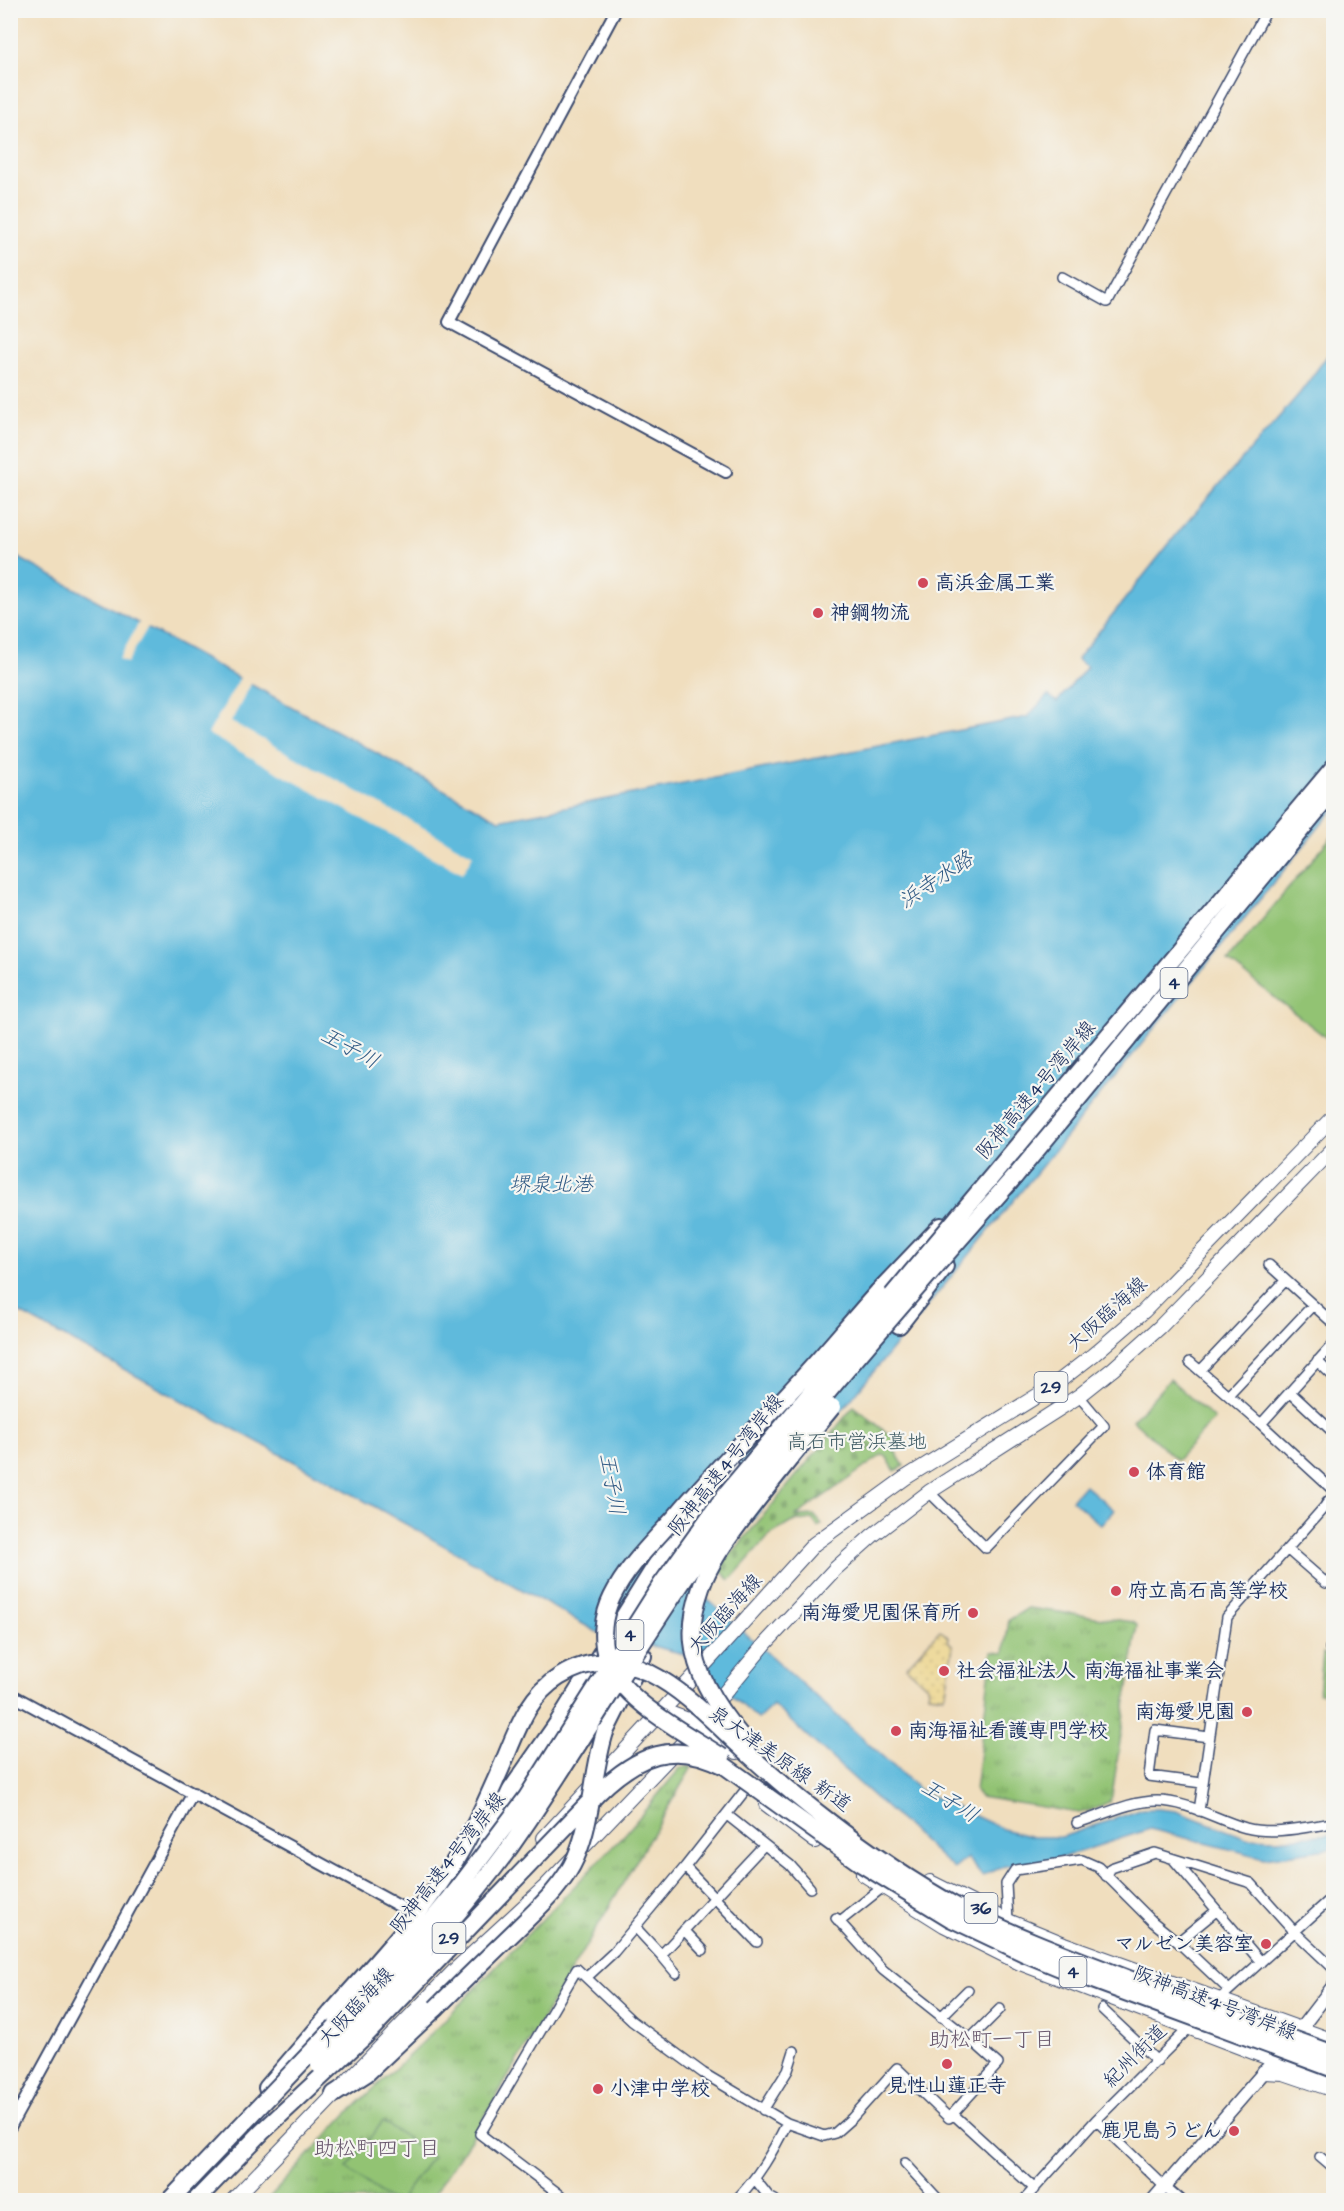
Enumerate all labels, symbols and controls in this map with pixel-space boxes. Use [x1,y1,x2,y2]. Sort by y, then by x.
place label: 高浜金属工業 [935,569,1055,597]
marker: 高浜金属工業 [916,576,930,590]
place label: 神鋼物流 [830,599,910,627]
marker: 神鋼物流 [811,606,825,620]
water label: 浜寺水路 [893,844,980,916]
road number: 4 [1160,968,1188,998]
street label: 阪神高速4号湾岸線 [969,1014,1103,1166]
water label: 王子川 [315,1020,385,1076]
water label: 堺泉北港 [509,1170,595,1199]
street label: 大阪臨海線 [1060,1270,1154,1358]
road number: 29 [1034,1372,1068,1402]
street label: 阪神高速4号湾岸線 [662,1388,790,1542]
park label: 高石市営浜墓地 [787,1428,927,1456]
water label: 王子川 [592,1450,632,1518]
place label: 体育館 [1146,1458,1206,1486]
marker: 体育館 [1127,1465,1141,1479]
street label: 大阪臨海線 [681,1567,769,1661]
place label: 府立高石高等学校 [1128,1577,1288,1605]
marker: 府立高石高等学校 [1109,1584,1123,1598]
place label: 南海愛児園保育所 [801,1599,961,1627]
marker: 南海愛児園保育所 [966,1606,980,1620]
road number: 4 [616,1620,644,1650]
place label: 社会福祉法人 南海福祉事業会 [956,1657,1224,1685]
marker: 社会福祉法人 南海福祉事業会 [937,1664,951,1678]
place label: 南海愛児園 [1135,1698,1235,1726]
street label: 泉大津美原線 新道 [703,1699,857,1819]
marker: 南海愛児園 [1240,1705,1254,1719]
place label: 南海福祉看護専門学校 [908,1717,1108,1745]
marker: 南海福祉看護専門学校 [889,1724,903,1738]
water label: 王子川 [916,1772,984,1830]
street label: 阪神高速4号湾岸線 [384,1786,512,1940]
road number: 36 [964,1893,998,1923]
road number: 29 [432,1923,466,1953]
place label: マルゼン美容室 [1114,1930,1254,1958]
marker: マルゼン美容室 [1259,1937,1273,1951]
road number: 4 [1060,1957,1086,1987]
street label: 阪神高速4号湾岸線 [1129,1959,1301,2047]
street label: 大阪臨海線 [312,1961,400,2053]
street label: 紀州街道 [1097,2018,1173,2094]
district label: 助松町一丁目 [929,2025,1055,2054]
marker: 見性山蓮正寺 [940,2057,954,2071]
place label: 見性山蓮正寺 [887,2072,1007,2100]
place label: 小津中学校 [610,2075,710,2103]
marker: 小津中学校 [591,2082,605,2096]
place label: 鹿児島うどん [1101,2117,1222,2145]
marker: 鹿児島うどん [1227,2124,1241,2138]
district label: 助松町四丁目 [314,2134,440,2163]

